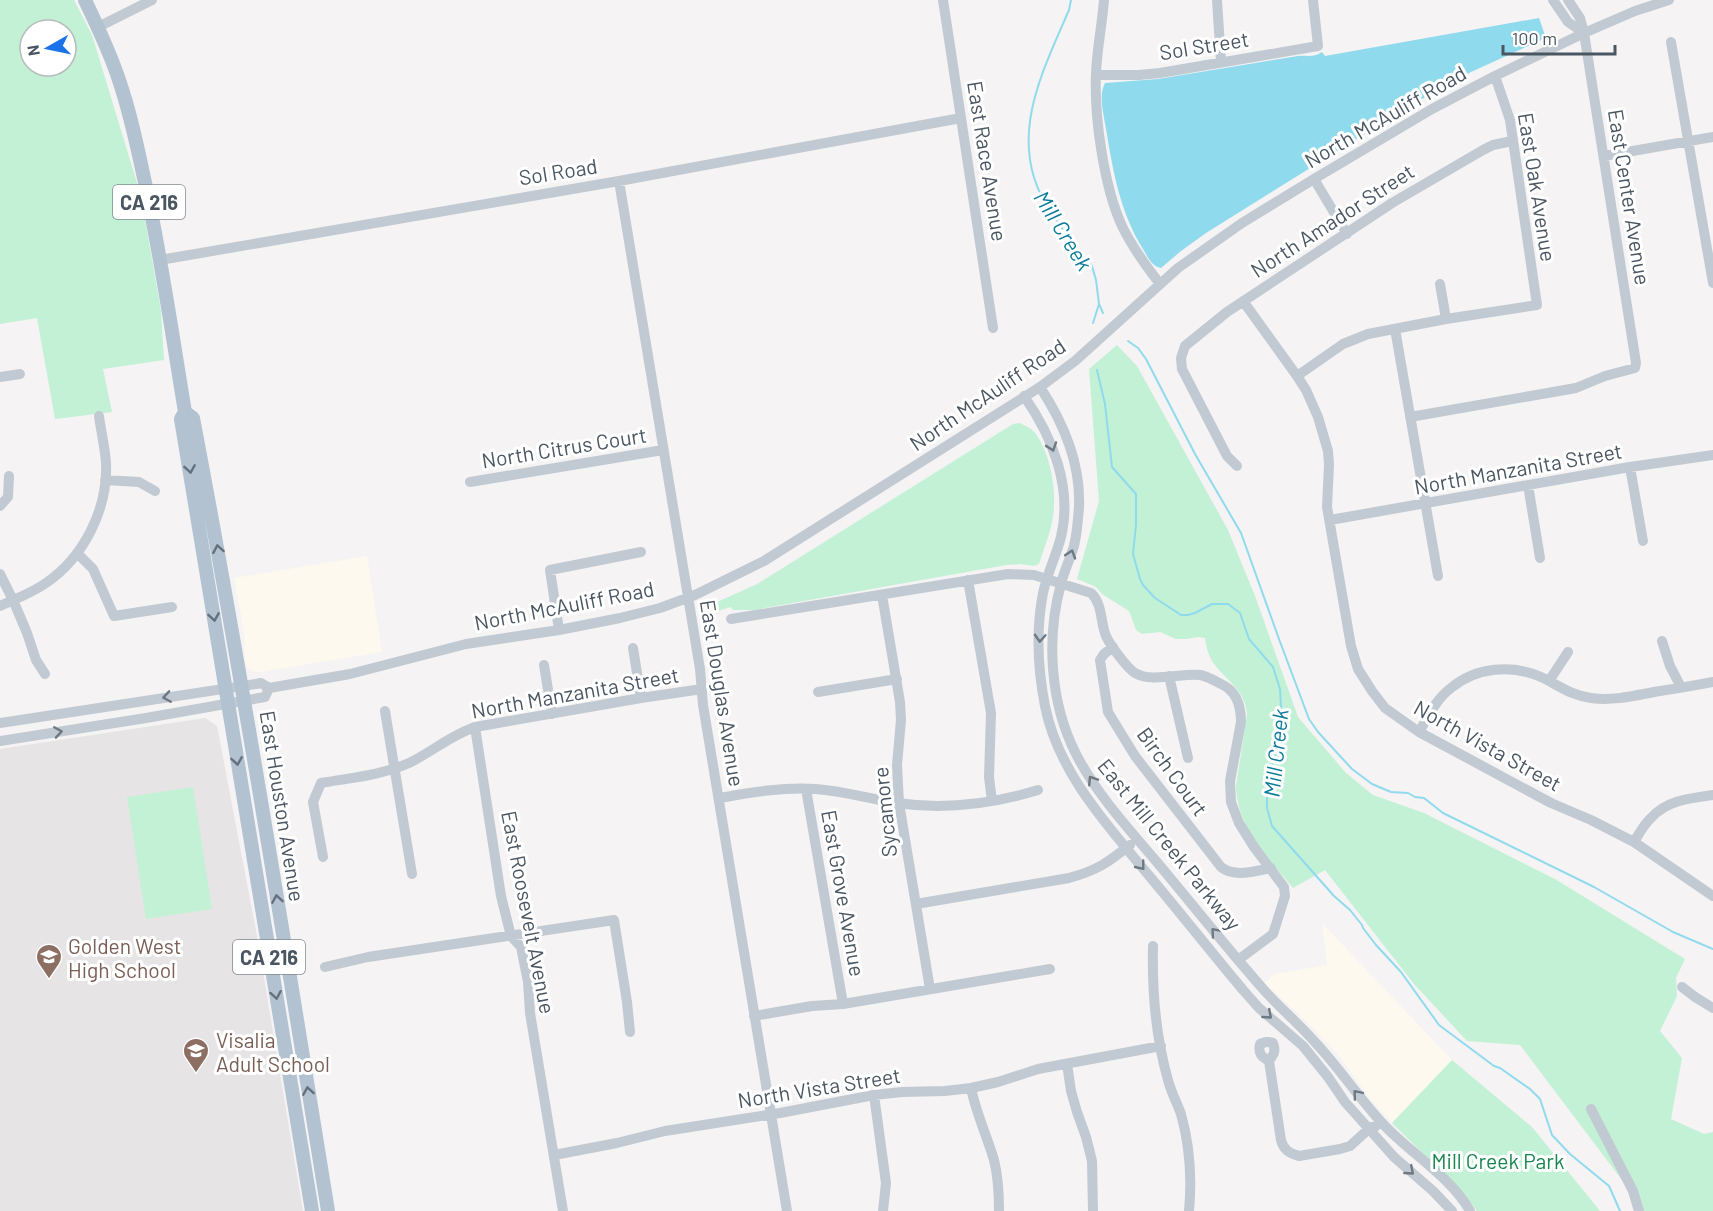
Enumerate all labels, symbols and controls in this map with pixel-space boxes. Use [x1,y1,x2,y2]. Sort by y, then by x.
north arrow [18,18,78,78]
scale bar [1503,18,1616,56]
street label: Sol Street [1158,26,1250,64]
text: 100 m [1512,27,1557,49]
text: N [22,44,43,57]
street label: North McAuliff Road [1300,60,1470,172]
street label: East Race Avenue [963,79,1013,243]
street label: East Center Avenue [1604,107,1656,287]
street label: East Oak Avenue [1514,111,1562,263]
street label: Sol Road [517,152,599,190]
street label: North Amador Street [1246,158,1418,282]
road number: CA 216 [113,185,185,219]
water label: Mill Creek [1029,185,1099,275]
street label: North McAuliff Road [904,333,1070,455]
street label: North Citrus Court [480,422,648,472]
street label: North Manzanita Street [1412,437,1624,499]
one-way arrow [1045,441,1058,452]
one-way arrow [183,464,195,474]
one-way arrow [212,545,224,554]
one-way arrow [1064,549,1076,560]
street label: North McAuliff Road [472,575,656,635]
street label: East Douglas Avenue [696,598,750,788]
one-way arrow [207,612,219,622]
one-way arrow [1033,633,1046,642]
street label: North Manzanita Street [469,661,681,723]
one-way arrow [163,690,172,702]
street label: North Vista Street [1410,694,1566,796]
water label: Mill Creek [1257,707,1293,799]
street label: East Houston Avenue [256,709,310,903]
street label: Birch Court [1132,722,1214,820]
one-way arrow [53,727,62,739]
street label: East Mill Creek Parkway [1093,753,1247,935]
one-way arrow [230,756,242,765]
street label: Sycamore [867,766,901,858]
one-way arrow [1088,776,1099,787]
street label: East Roosevelt Avenue [497,808,561,1016]
street label: East Grove Avenue [817,808,871,978]
one-way arrow [1134,860,1145,871]
one-way arrow [271,894,284,904]
one-way arrow [1211,928,1222,939]
place label: Golden West High School [68,933,181,982]
road number: CA 216 [233,940,305,974]
school or university icon: Golden West High School [34,942,64,980]
one-way arrow [269,990,281,999]
one-way arrow [1261,1008,1272,1019]
place label: Visalia Adult School [216,1027,330,1076]
school or university icon: Visalia Adult School [181,1036,211,1074]
street label: North Vista Street [736,1062,902,1112]
one-way arrow [303,1086,315,1096]
one-way arrow [1353,1090,1364,1101]
park label: Mill Creek Park [1432,1148,1564,1173]
one-way arrow [1403,1164,1413,1175]

